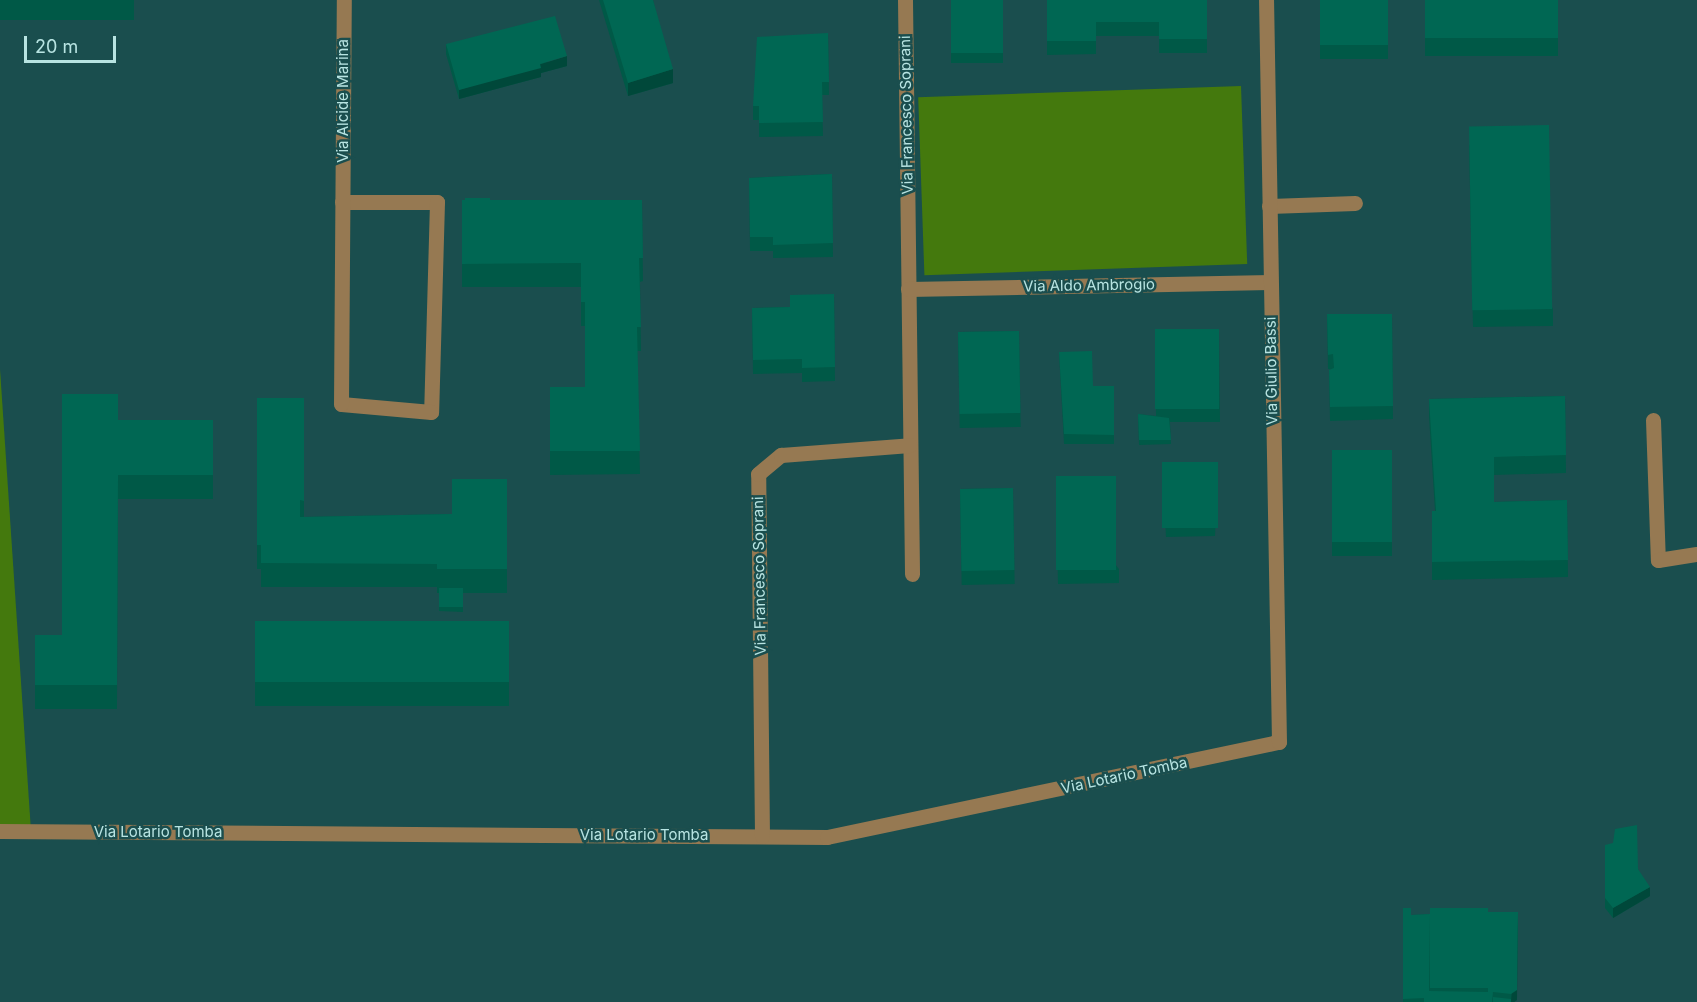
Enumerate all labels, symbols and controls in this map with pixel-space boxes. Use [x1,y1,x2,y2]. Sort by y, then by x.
scale bar [27,24,118,62]
street label: Via Francesco Soprani [896,35,916,195]
text: 20 m [35,36,78,57]
street label: Via Alcide Marina [334,39,352,163]
street label: Via Aldo Ambrogio [1023,275,1155,295]
street label: Via Giulio Bassi [1261,317,1281,425]
street label: Via Francesco Soprani [749,496,769,656]
street label: Via Lotario Tomba [1059,753,1189,797]
street label: Via Lotario Tomba [94,823,222,841]
street label: Via Lotario Tomba [580,826,708,844]

